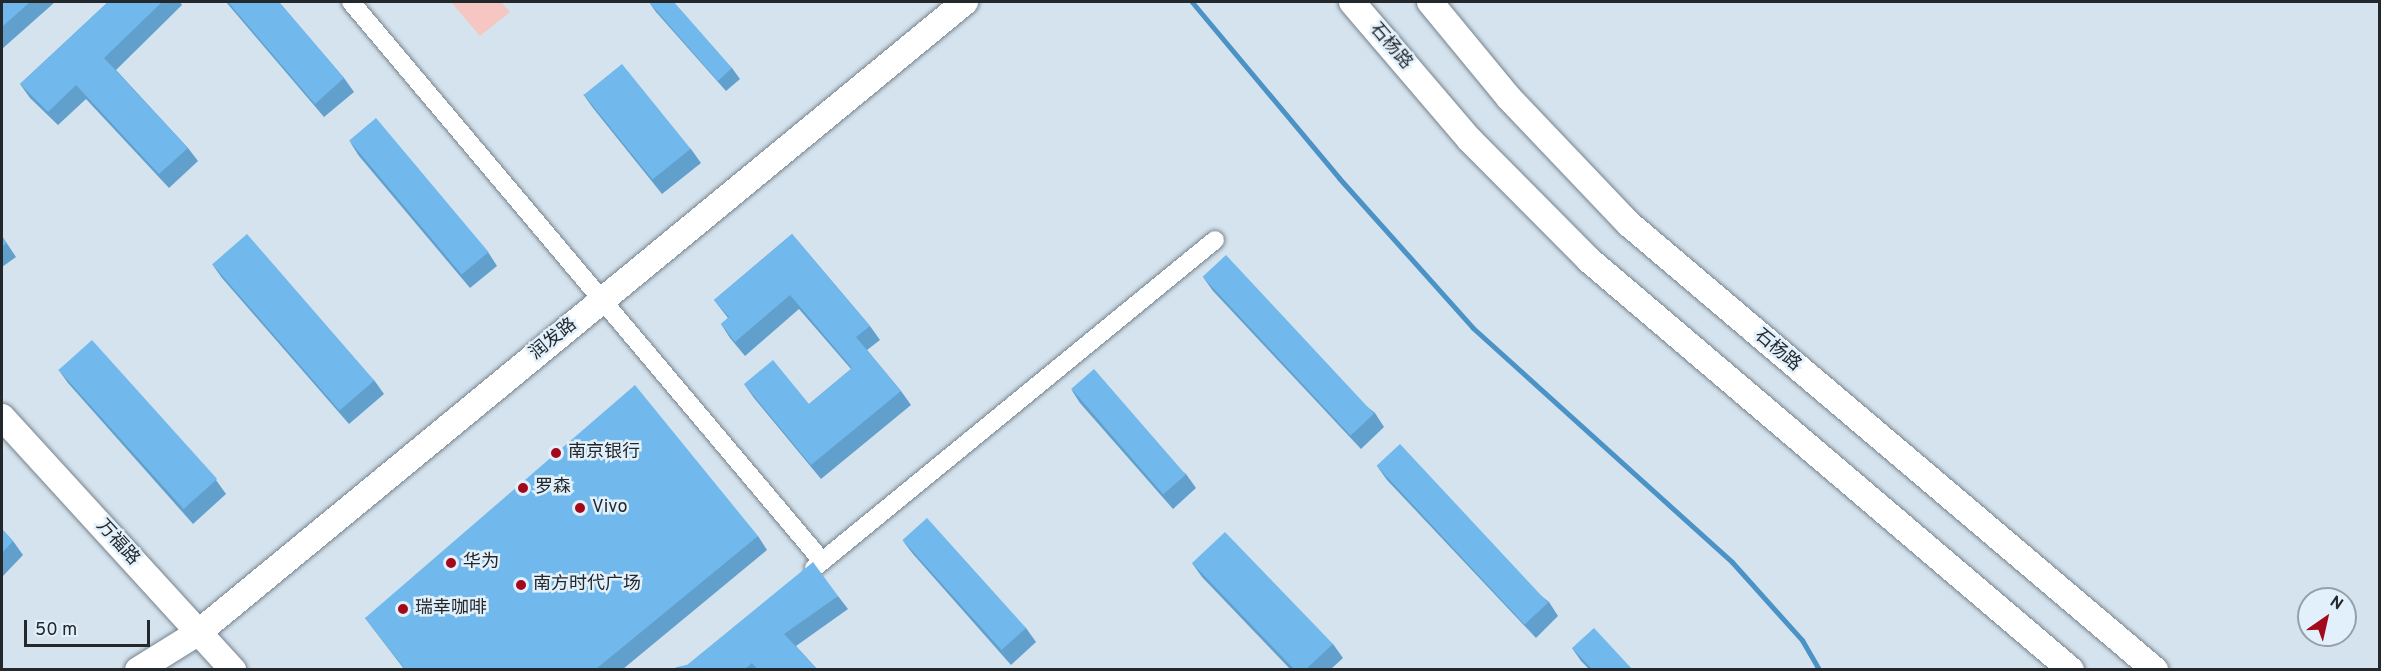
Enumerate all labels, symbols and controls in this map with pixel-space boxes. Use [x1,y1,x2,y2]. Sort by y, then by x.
street label: 石杨路 [1364,20,1416,74]
street label: 润发路 [526,315,582,365]
street label: 石杨路 [1749,325,1805,377]
place label: 南京银行 [568,442,640,464]
marker: 南京银行 [549,446,563,460]
place label: 罗森 [535,477,571,499]
marker: 罗森 [516,481,530,495]
place label: Vivo [592,497,627,519]
marker: Vivo [573,501,587,515]
street label: 万福路 [91,516,143,570]
place label: 华为 [463,552,499,574]
marker: 华为 [444,556,458,570]
place label: 南方时代广场 [533,574,641,596]
marker: 南方时代广场 [514,578,528,592]
north arrow [2297,587,2357,647]
text: N [2326,592,2346,615]
place label: 瑞幸咖啡 [415,598,487,620]
marker: 瑞幸咖啡 [396,602,410,616]
scale bar [27,608,153,646]
text: 50 m [35,619,77,642]

